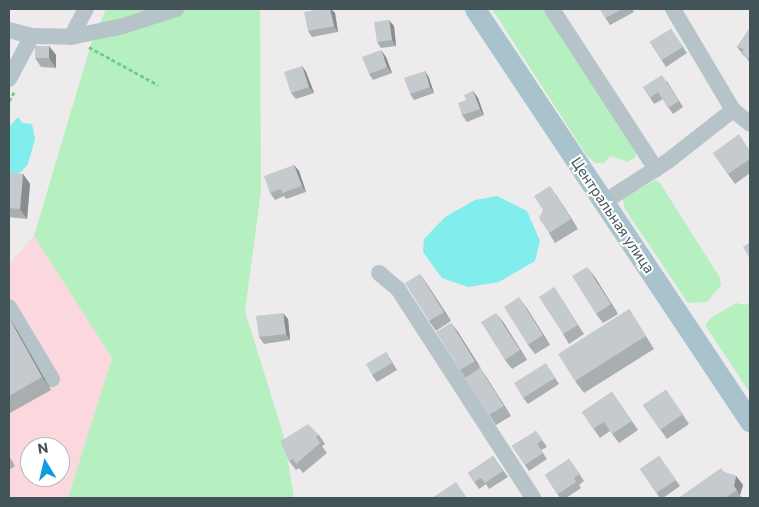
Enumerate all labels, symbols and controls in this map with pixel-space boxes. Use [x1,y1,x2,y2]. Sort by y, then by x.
street label: Центральная улица [568,154,658,276]
north arrow [20,437,70,487]
text: N [36,438,49,457]

